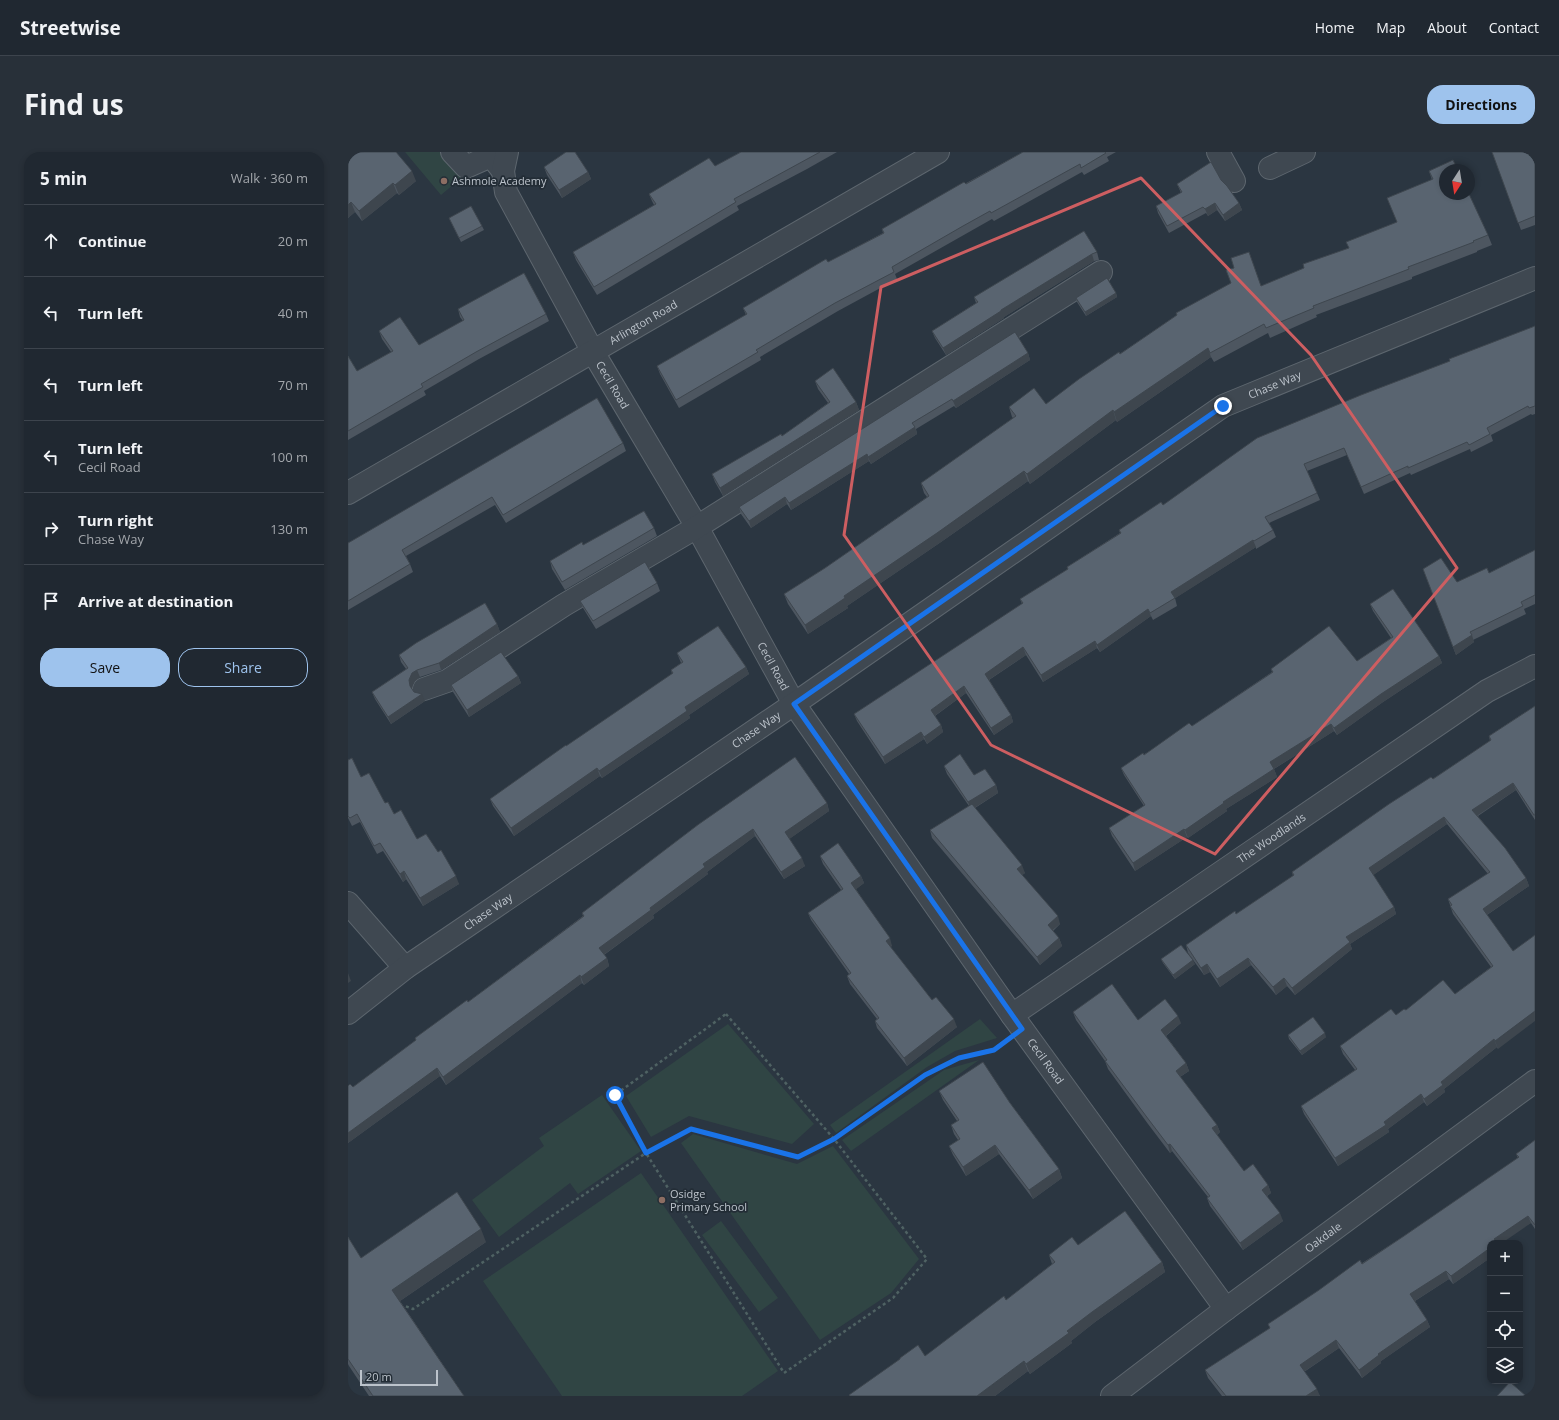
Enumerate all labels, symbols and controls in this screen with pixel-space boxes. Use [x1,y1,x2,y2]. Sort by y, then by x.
text: Streetwise [20,15,121,41]
text: Home [1315,18,1354,37]
text: Map [1376,18,1405,37]
text: About [1427,18,1467,37]
text: Contact [1489,18,1539,37]
text: Find us [24,85,124,123]
button: Directions [1427,85,1535,124]
north arrow [1439,164,1475,200]
text: 5 min [40,167,87,190]
text: Walk · 360 m [231,169,308,187]
place label: Ashmole Academy [452,173,547,188]
marker: Ashmole Academy [439,176,449,186]
icon: ahead [40,230,62,252]
text: Continue [78,231,146,251]
text: 20 m [278,232,308,250]
street label: Arlington Road [606,296,680,347]
icon: left [40,302,62,324]
text: Turn left [78,303,143,323]
text: 40 m [278,304,308,322]
street label: Cecil Road [593,358,633,411]
street label: Chase Way [1246,367,1304,402]
icon: left [40,374,62,396]
text: Turn left [78,375,143,395]
text: 70 m [278,376,308,394]
route end [1214,397,1232,415]
text: Turn left [78,438,143,458]
icon: left [40,446,62,468]
text: 100 m [270,448,308,466]
text: Cecil Road [78,458,141,476]
text: Turn right [78,510,153,530]
icon: right [40,518,62,540]
text: 130 m [270,520,308,538]
text: Chase Way [78,530,144,548]
icon: arrive [40,590,62,612]
text: Arrive at destination [78,591,233,611]
street label: Cecil Road [754,639,793,693]
button: Save [40,648,170,687]
button: Share [178,648,308,687]
street label: Chase Way [729,707,784,751]
street label: The Woodlands [1234,809,1308,866]
street label: Chase Way [460,889,516,933]
street label: Cecil Road [1024,1035,1068,1087]
route start [606,1086,624,1104]
place label: Osidge Primary School [670,1186,747,1214]
marker: Osidge Primary School [657,1195,667,1205]
street label: Oakdale [1301,1218,1344,1256]
map controls [1487,1240,1523,1384]
button: + [1487,1240,1523,1276]
button: − [1487,1276,1523,1312]
button: locate [1487,1312,1523,1348]
button: layers [1487,1348,1523,1384]
scale bar [360,1368,438,1387]
text: 20 m [366,1369,392,1384]

